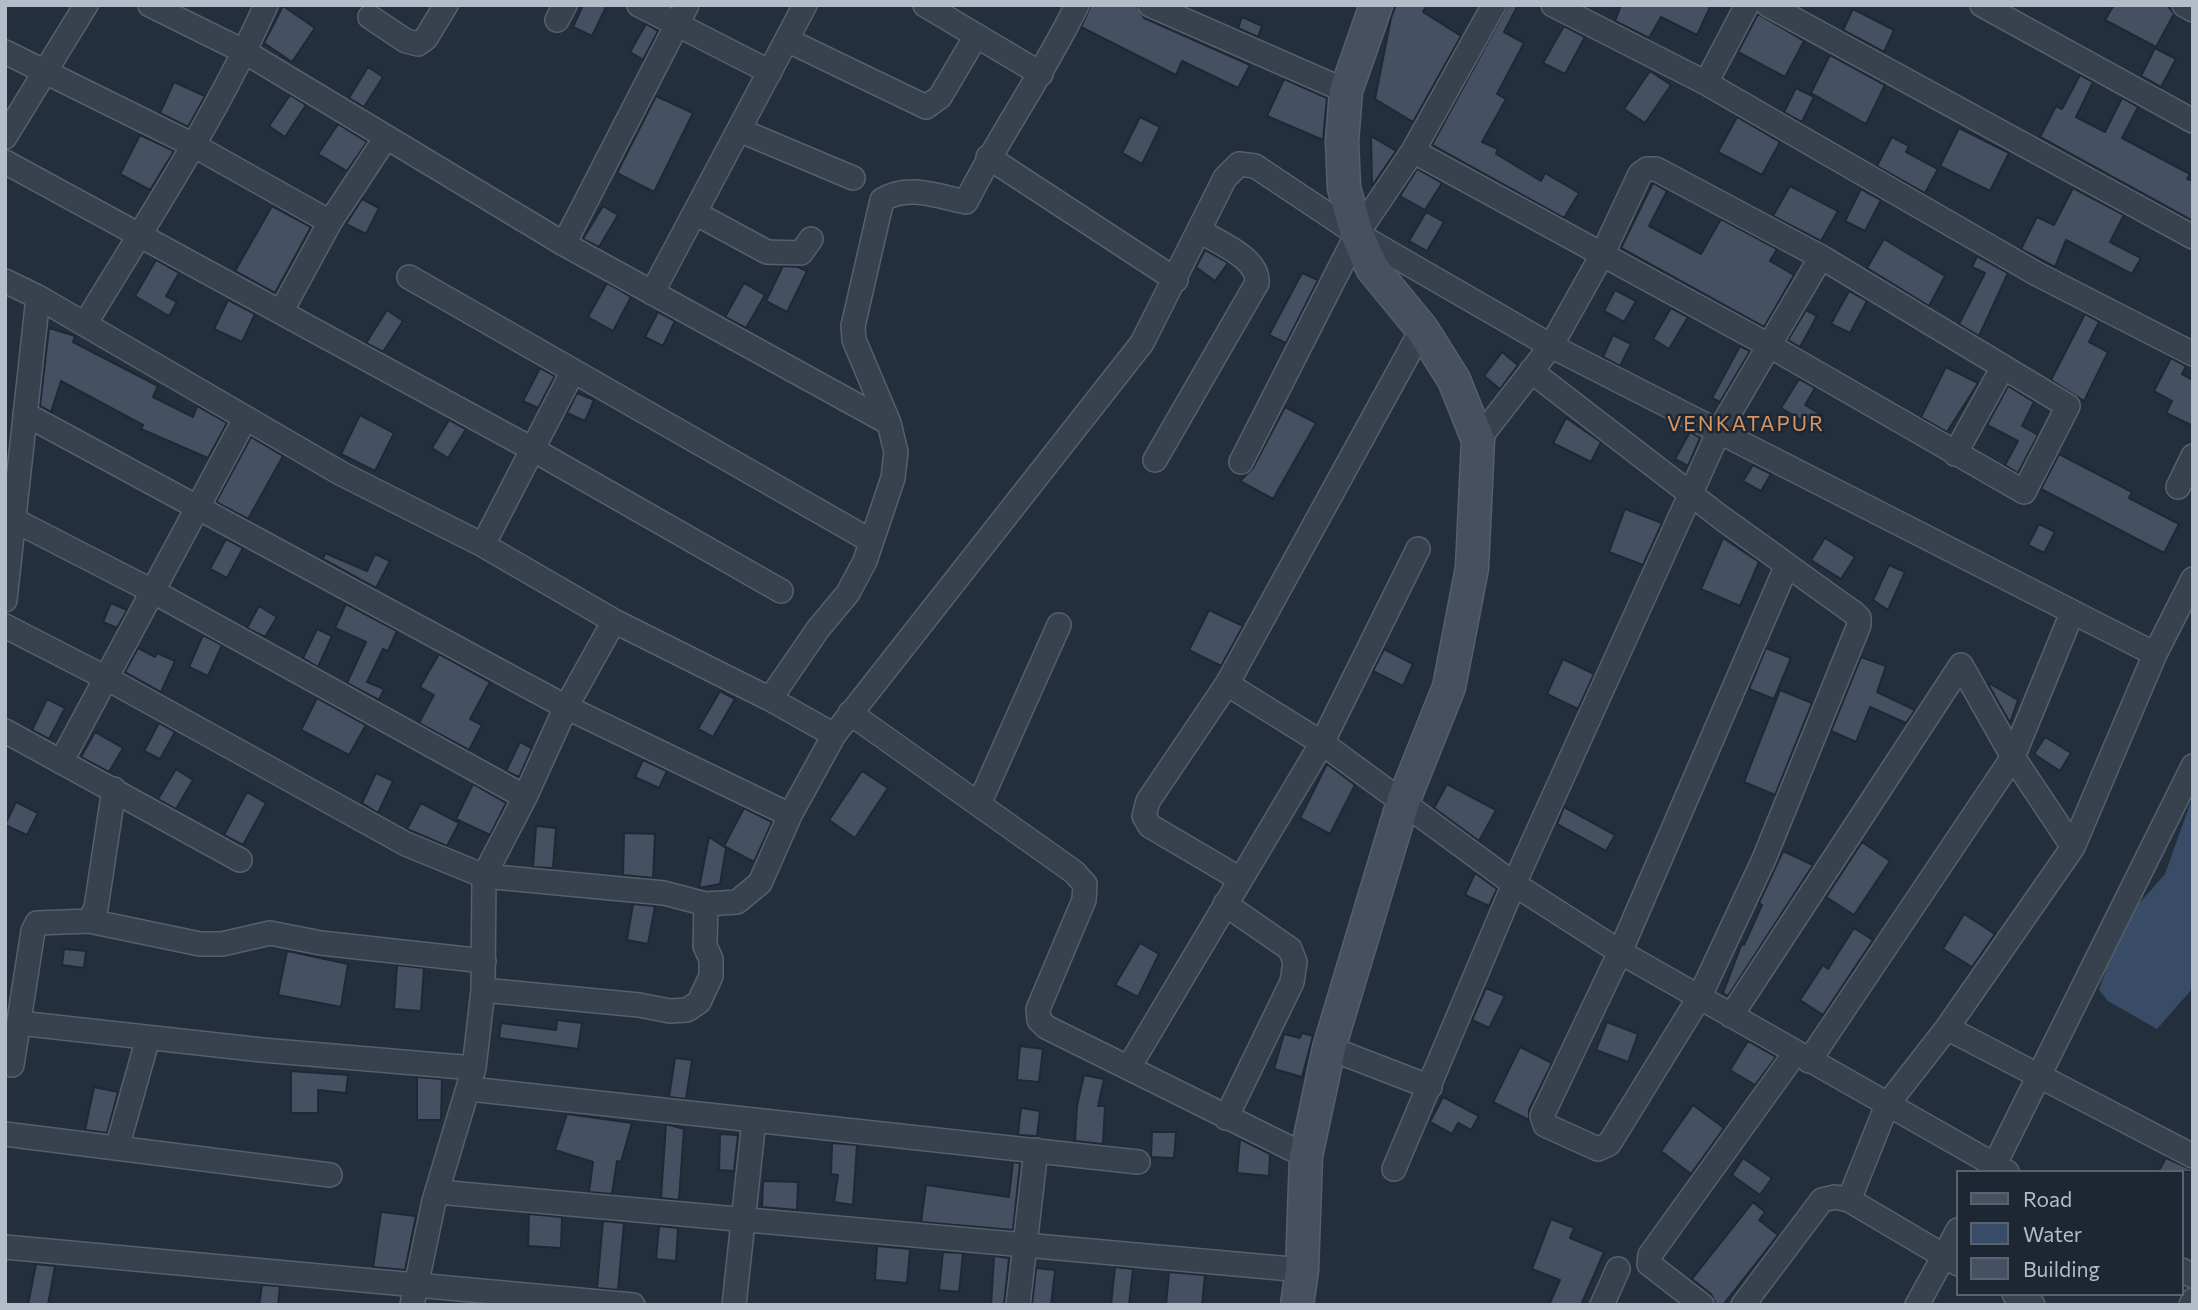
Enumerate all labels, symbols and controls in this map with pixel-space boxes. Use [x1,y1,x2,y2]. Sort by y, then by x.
district label: VENKATAPUR [1668,411,1824,437]
legend [1956,1170,2184,1296]
text: Road [2023,1186,2072,1211]
text: Water [2023,1221,2082,1246]
text: Building [2023,1256,2100,1281]

